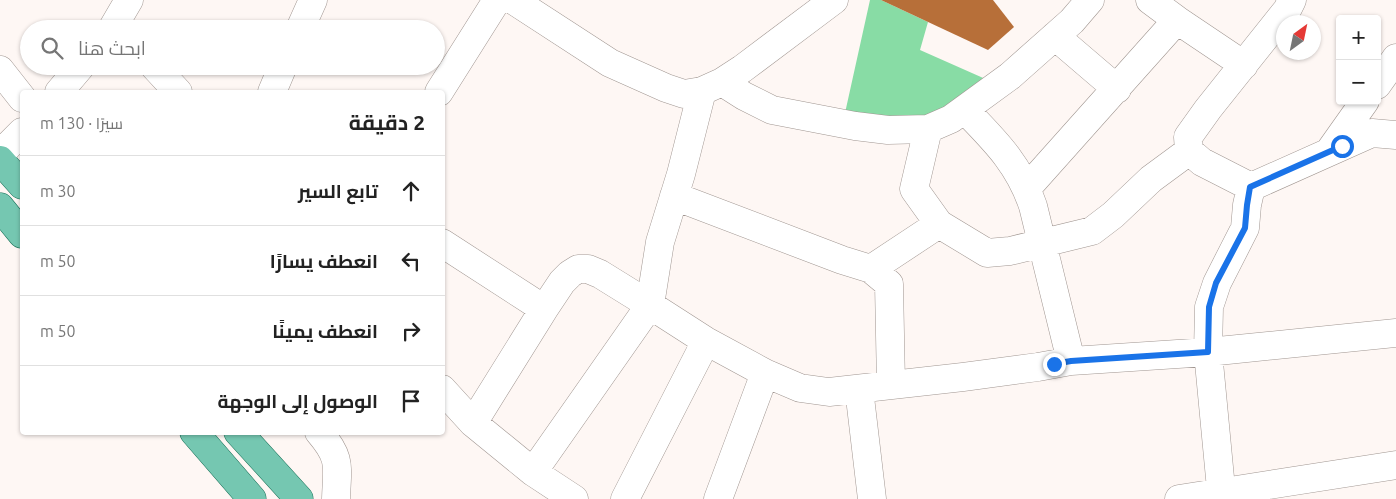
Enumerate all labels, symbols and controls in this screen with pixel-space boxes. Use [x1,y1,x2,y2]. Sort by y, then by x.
north arrow [1276,15,1321,60]
map controls [1336,15,1381,105]
button: + [1336,15,1381,60]
search box [20,20,445,75]
icon: search [38,34,66,62]
text: ابحث هنا [78,37,146,59]
button: − [1336,60,1381,105]
text: 2 دقيقة [349,110,425,134]
text: سيرًا · 130 m [40,114,123,132]
route start [1331,135,1354,158]
icon: ahead [397,177,425,205]
text: تابع السير [298,180,378,202]
text: 30 m [40,182,76,200]
icon: left [397,247,425,275]
text: انعطف يسارًا [270,250,378,272]
text: 50 m [40,252,76,270]
icon: right [397,317,425,345]
text: انعطف يمينًا [272,320,378,342]
text: 50 m [40,322,76,340]
route end [1043,353,1066,376]
icon: arrive [397,387,425,415]
text: الوصول إلى الوجهة [218,390,378,412]

